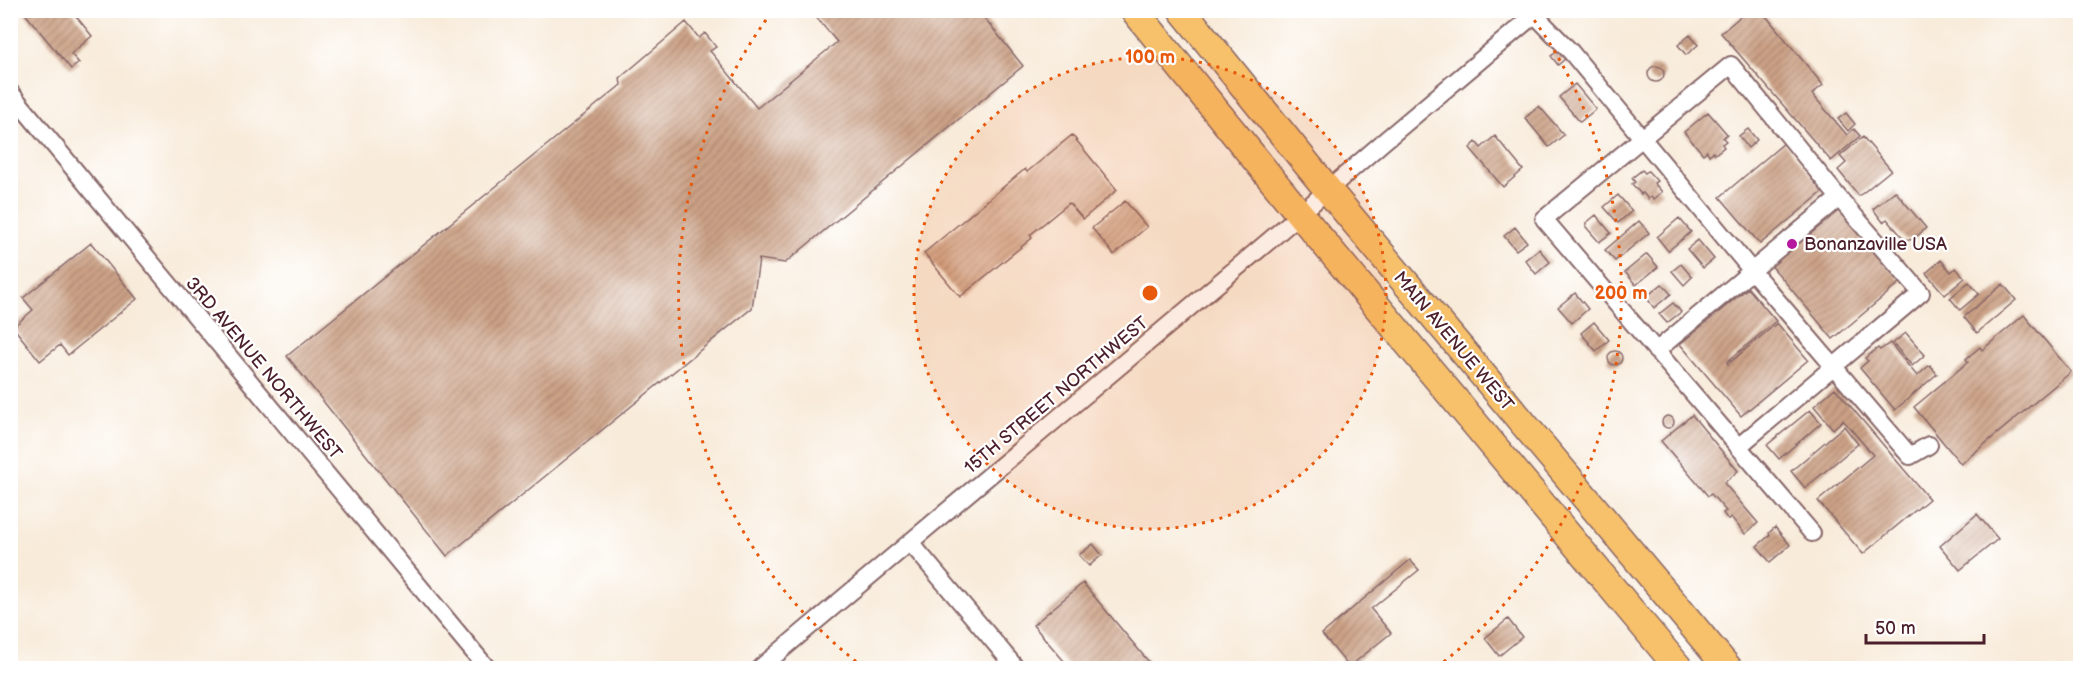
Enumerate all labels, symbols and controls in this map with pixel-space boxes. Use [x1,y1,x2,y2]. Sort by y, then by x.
text: 100 m [1125,47,1175,68]
place label: Bonanzaville USA [1804,234,1947,255]
marker: Bonanzaville USA [1785,237,1799,251]
street label: MAIN AVENUE WEST [1389,267,1518,415]
street label: 3RD AVENUE NORTHWEST [181,273,346,464]
centre of rings [1140,283,1160,303]
text: 200 m [1594,283,1648,304]
street label: 15TH STREET NORTHWEST [960,312,1153,478]
scale bar [1866,607,1984,645]
text: 50 m [1875,618,1916,639]

